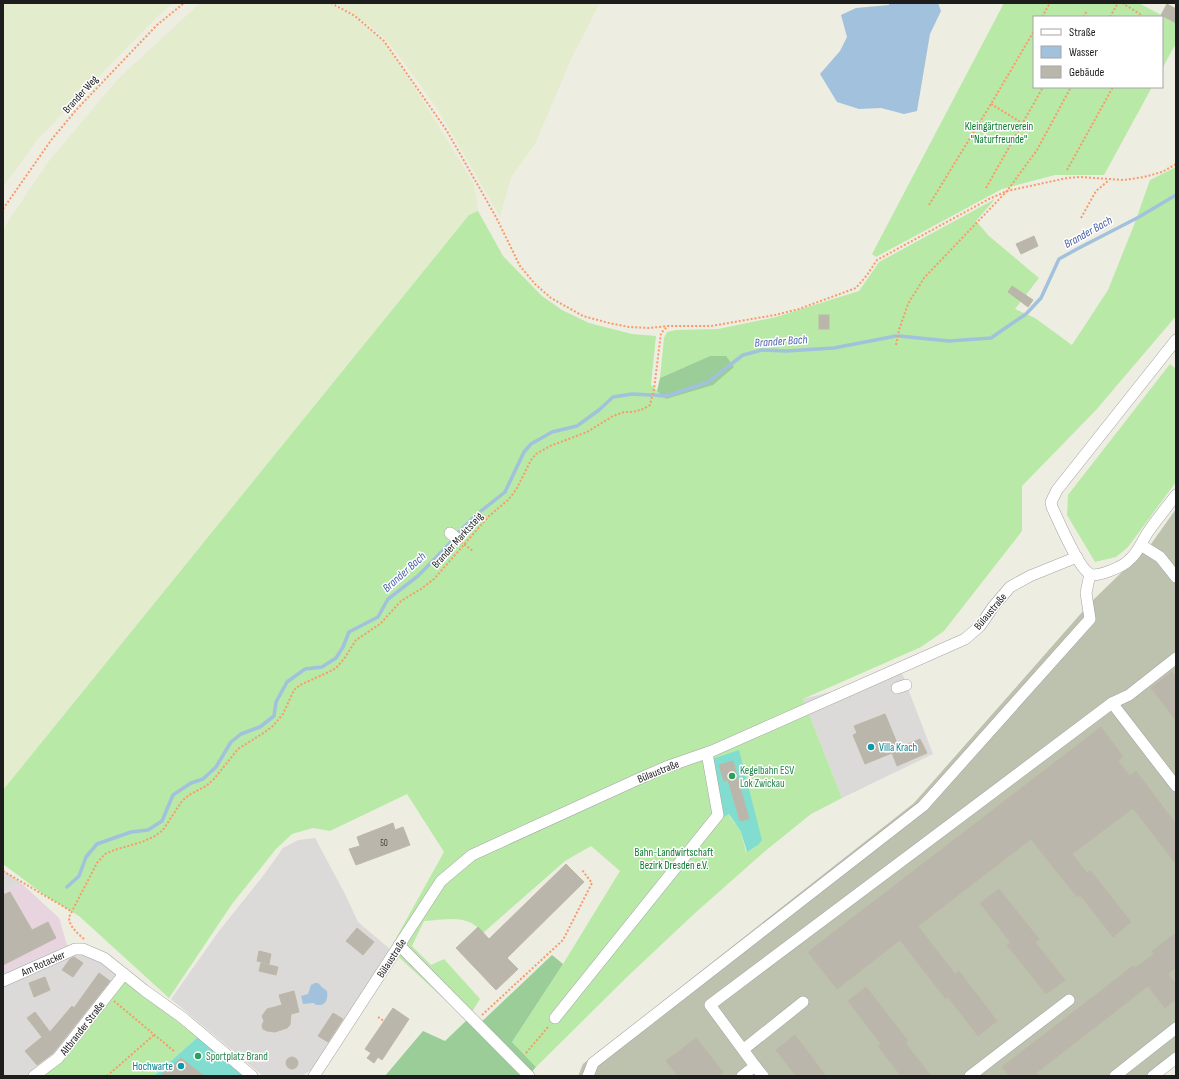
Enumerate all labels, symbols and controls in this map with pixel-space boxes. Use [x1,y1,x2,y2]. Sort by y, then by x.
legend [1033,16,1163,88]
text: Straße [1069,25,1096,40]
text: Wasser [1069,45,1098,60]
text: Gebäude [1069,65,1104,80]
street label: Brander Weg [60,72,101,116]
park label: Kleingärtnerverein "Naturfreunde" [965,120,1034,146]
water label: Brander Bach [1061,213,1115,252]
water label: Brander Bach [754,332,808,351]
street label: Brander Marktsteig [429,509,486,571]
water label: Brander Bach [380,549,429,596]
street label: Bülaustraße [971,590,1009,632]
place label: Villa Krach [879,741,918,754]
marker: Villa Krach [866,742,876,752]
street label: Bülaustraße [635,757,681,786]
place label: Kegelbahn ESV Lok Zwickau [740,764,794,790]
marker: Kegelbahn ESV Lok Zwickau [727,771,737,781]
house number: 50 [380,838,388,849]
park label: Bahn-Landwirtschaft Bezirk Dresden e.V. [635,846,714,872]
street label: Bülaustraße [374,936,409,980]
street label: Am Rotacker [18,948,67,979]
street label: Altbrander Straße [57,999,108,1059]
place label: Sportplatz Brand [206,1050,268,1063]
marker: Sportplatz Brand [193,1051,203,1061]
place label: Hochwarte [132,1060,173,1073]
marker: Hochwarte [176,1061,186,1071]

